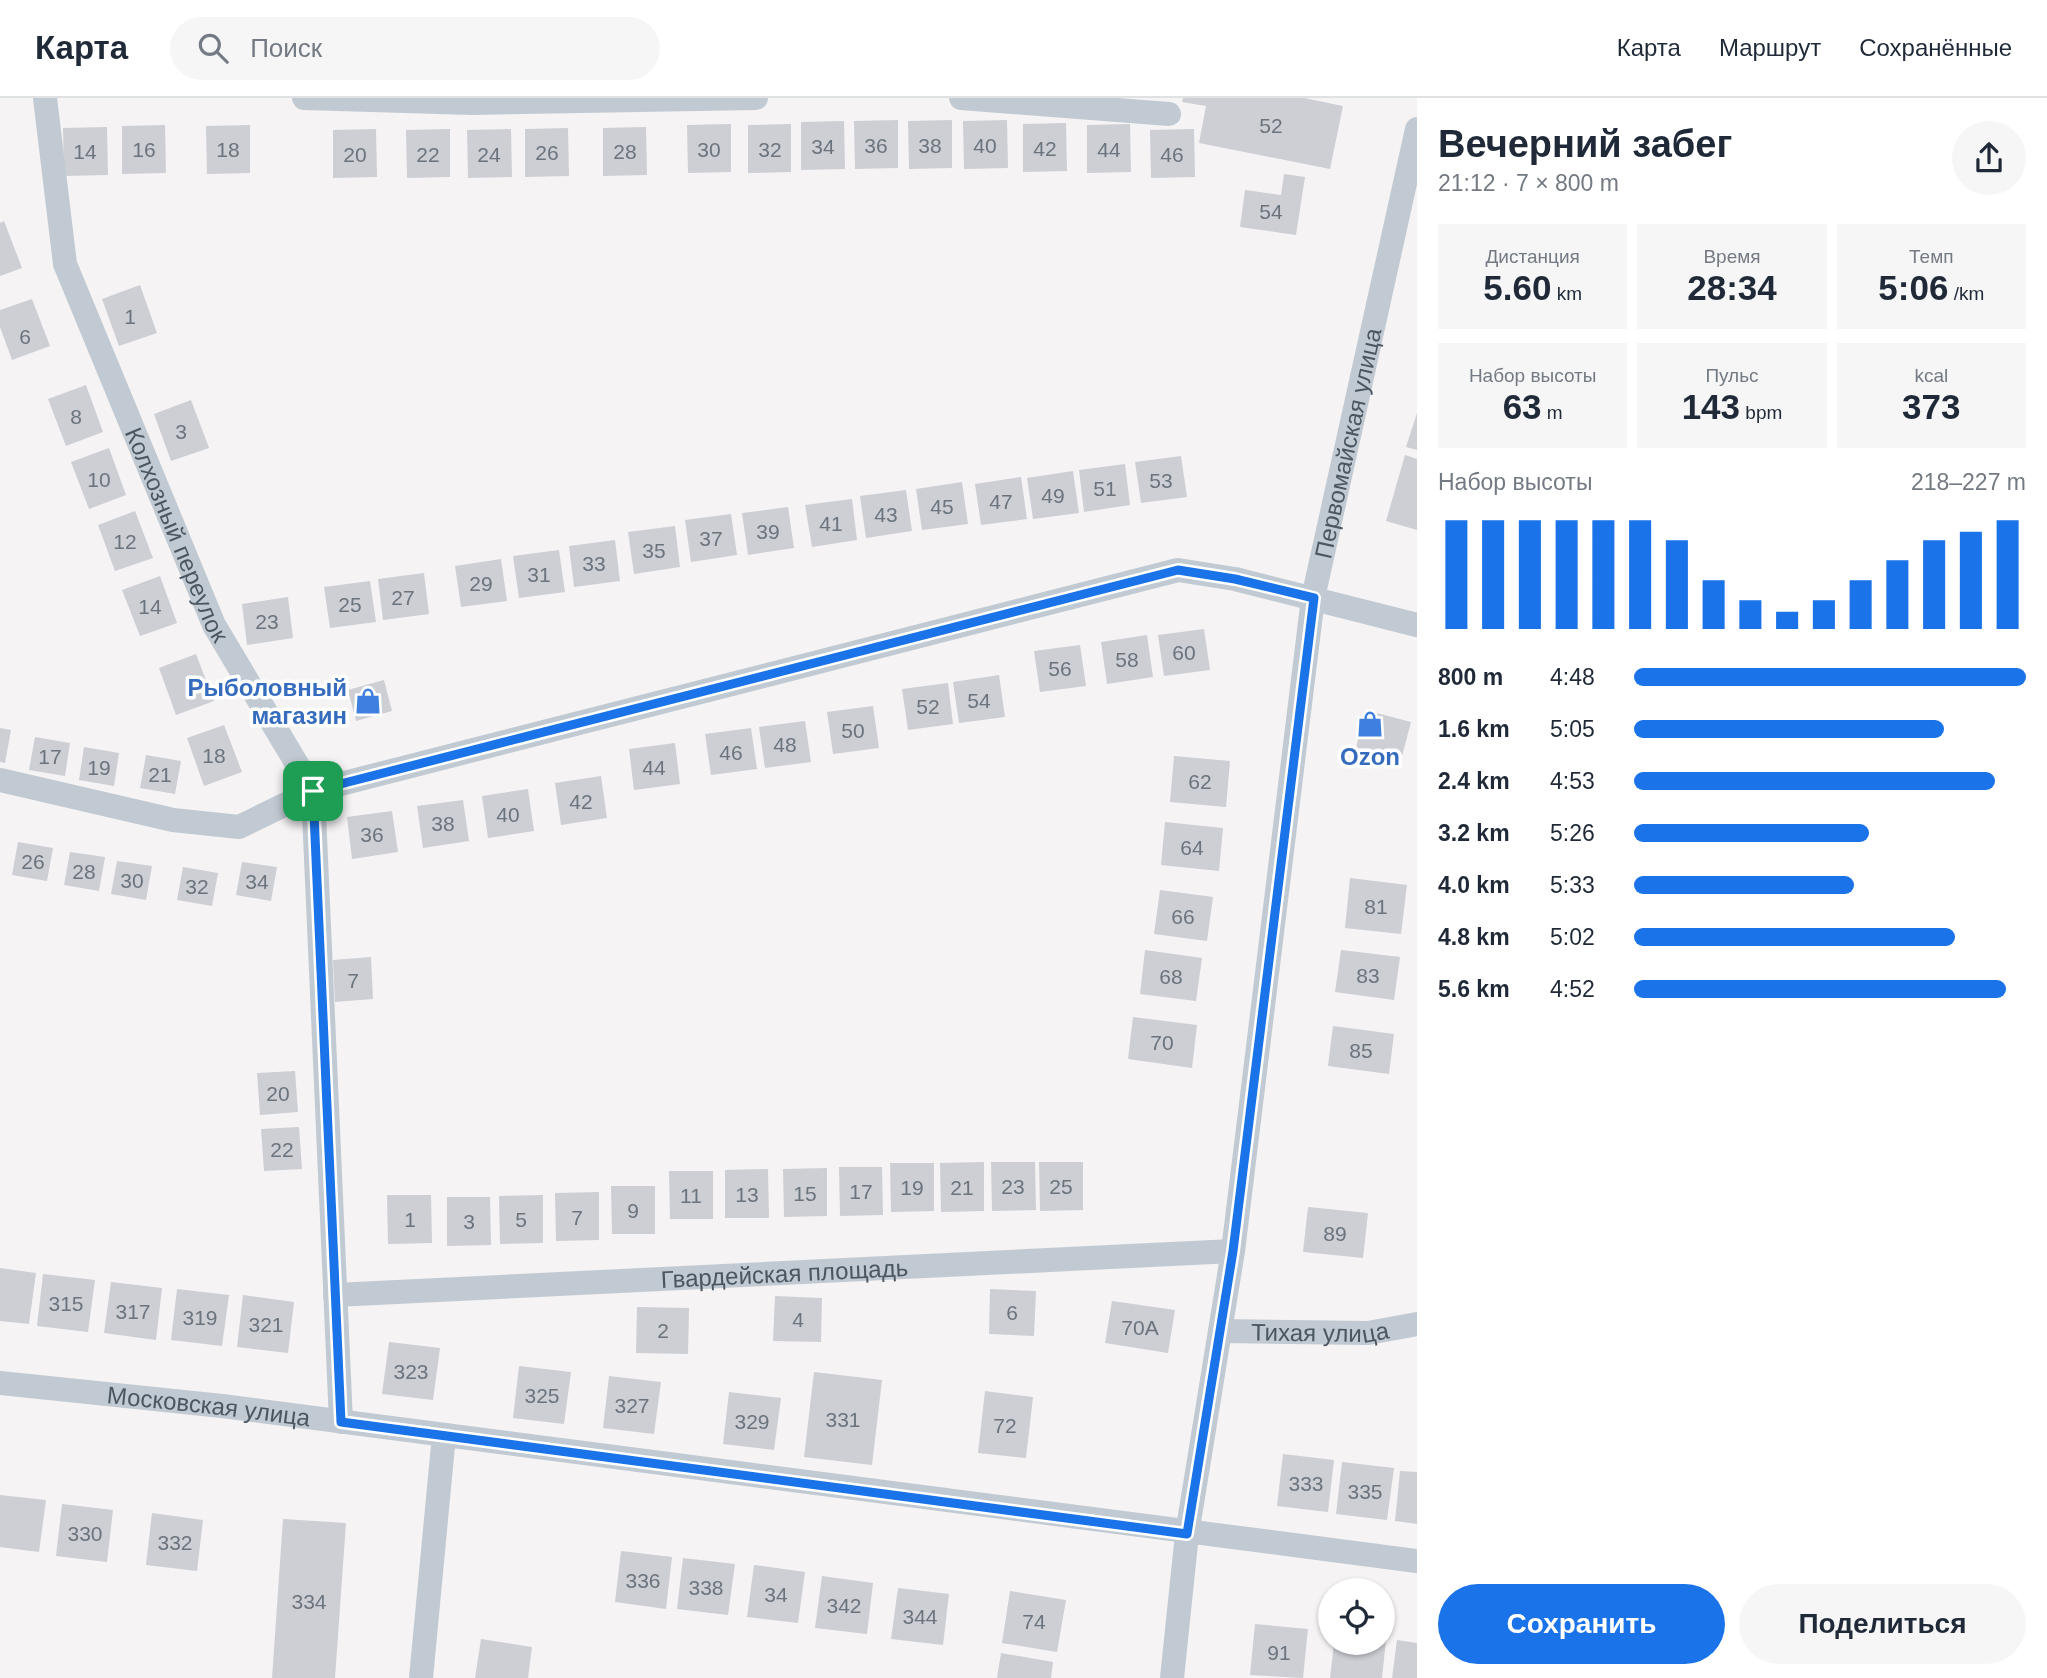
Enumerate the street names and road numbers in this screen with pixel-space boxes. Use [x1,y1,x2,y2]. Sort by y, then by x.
street label: Первомайская улица [1309,325,1386,561]
street label: Колхозный переулок [120,423,235,647]
street label: Гвардейская площадь [660,1253,909,1293]
street label: Тихая улица [1251,1316,1392,1347]
street label: Московская улица [106,1381,313,1431]

